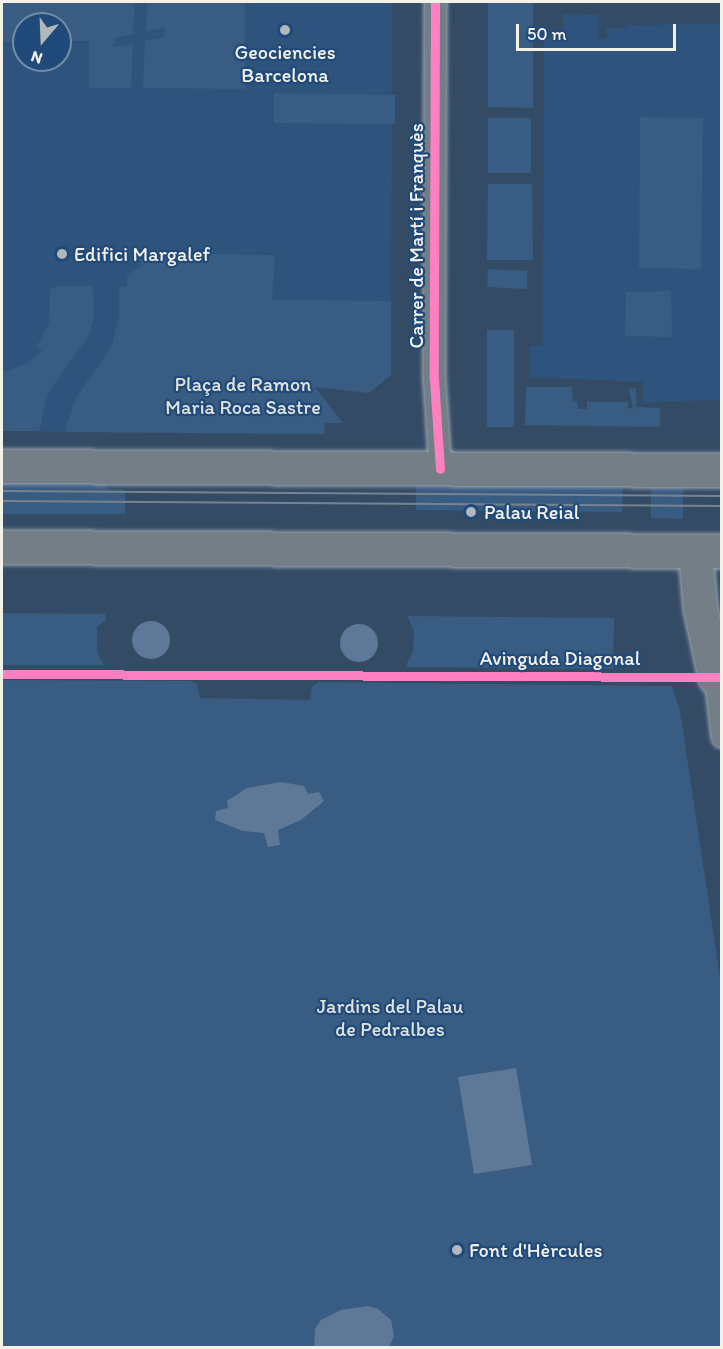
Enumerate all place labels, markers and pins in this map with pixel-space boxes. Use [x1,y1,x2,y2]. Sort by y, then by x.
marker: Geociencies Barcelona [278,23,292,37]
place label: Geociencies Barcelona [234,40,336,87]
place label: Edifici Margalef [74,242,210,266]
marker: Edifici Margalef [55,247,69,261]
place label: Palau Reial [484,500,579,524]
marker: Palau Reial [462,503,480,521]
place label: Font d'Hèrcules [469,1238,602,1262]
marker: Font d'Hèrcules [450,1243,464,1257]

